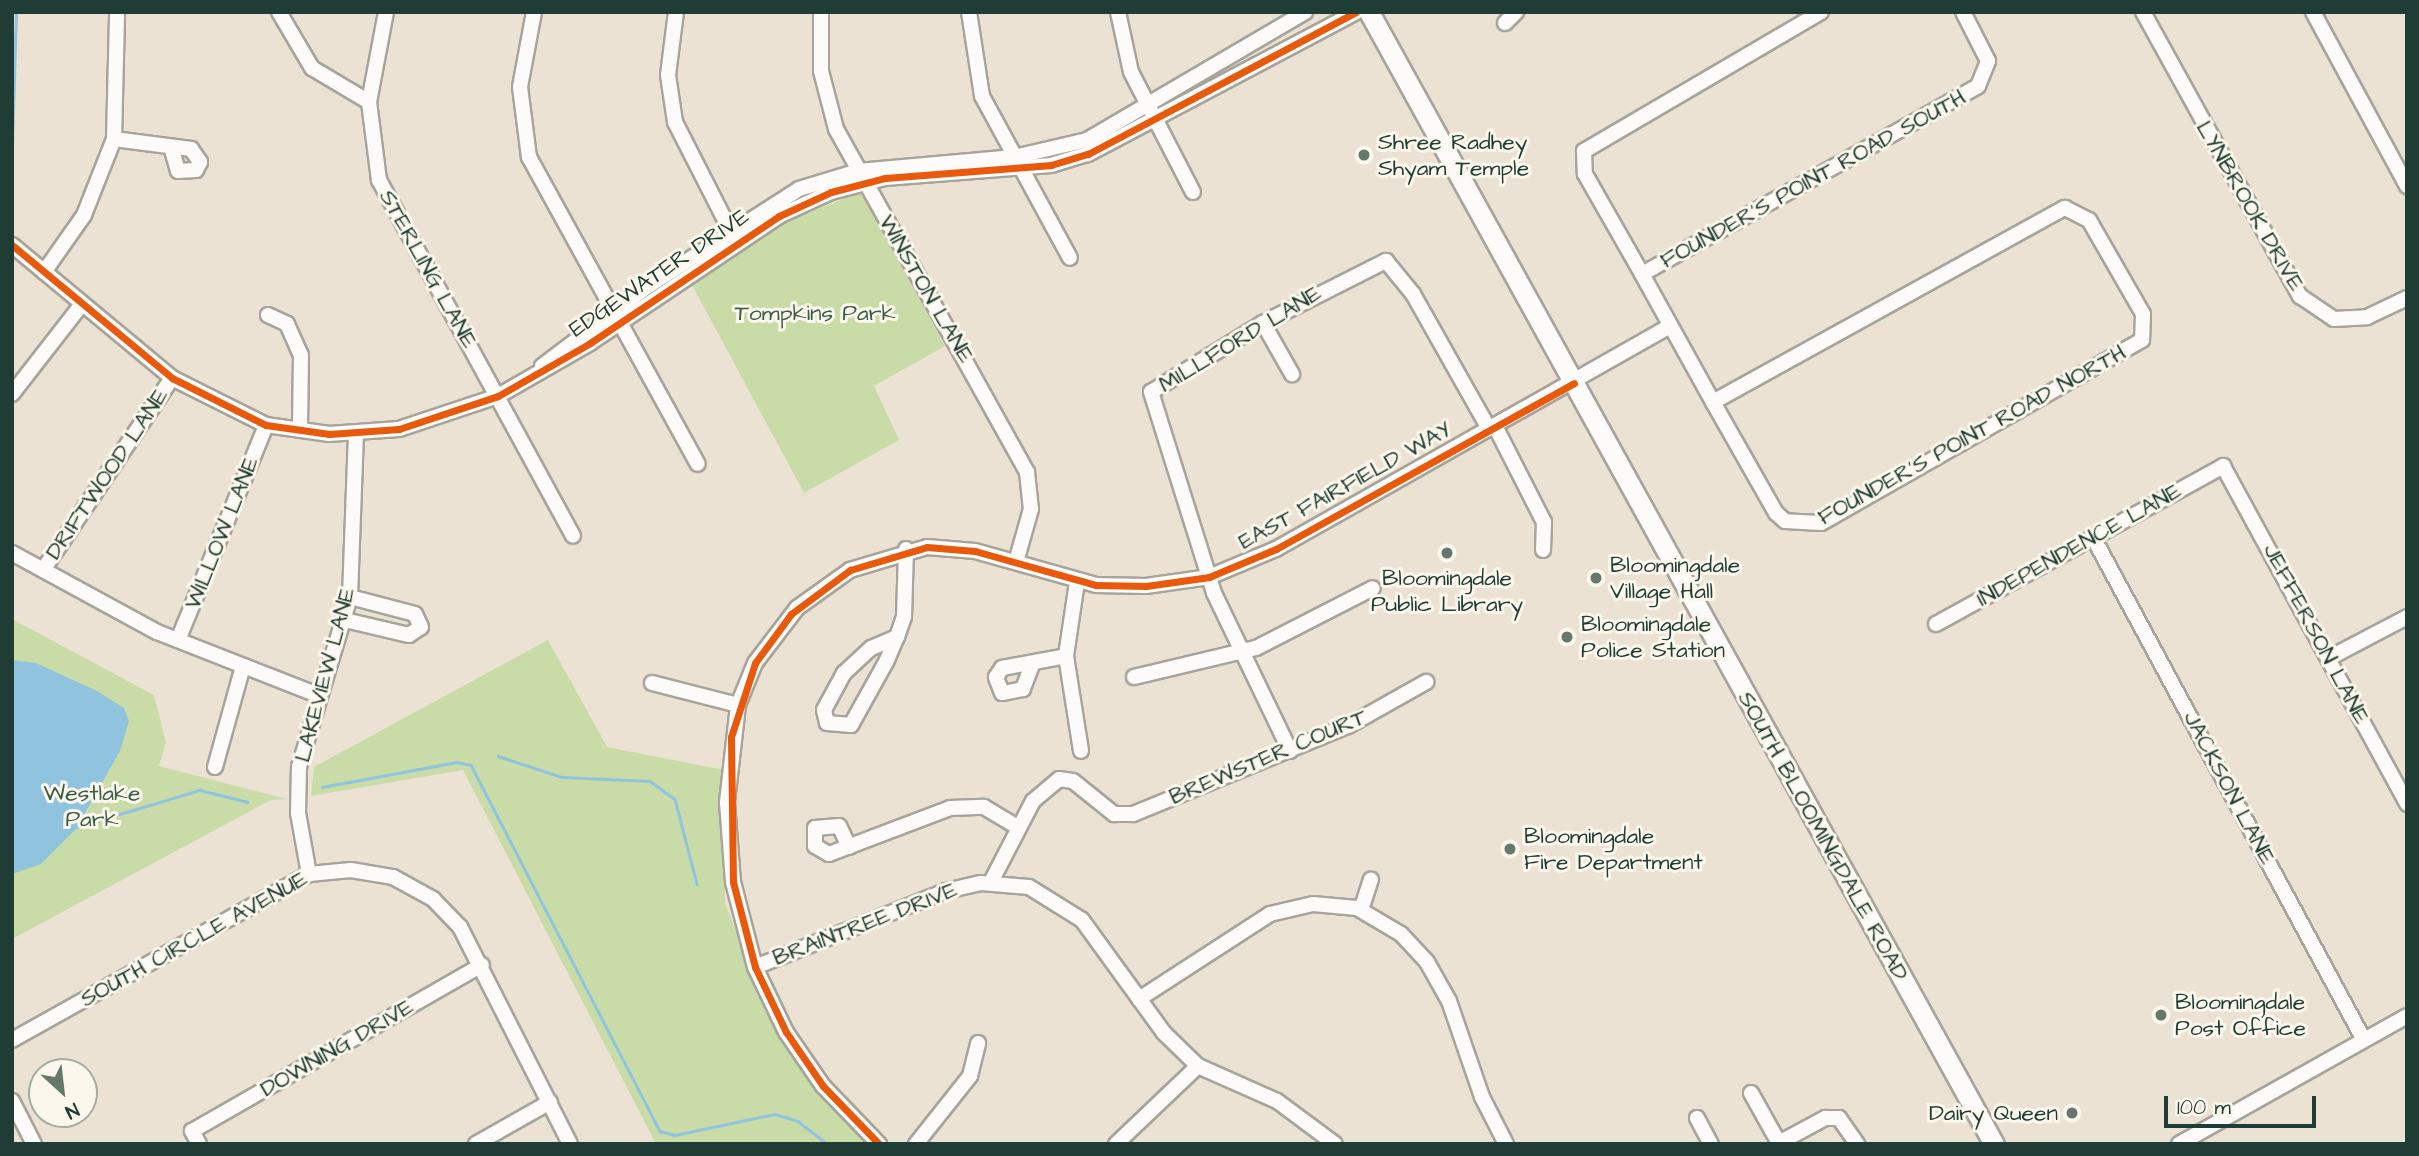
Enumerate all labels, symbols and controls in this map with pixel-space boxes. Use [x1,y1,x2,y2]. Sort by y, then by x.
street label: FOUNDER'S POINT ROAD SOUTH [1656,83,1970,275]
street label: LYNBROOK DRIVE [2190,116,2310,296]
place label: Shree Radhey Shyam Temple [1378,128,1529,182]
marker: Shree Radhey Shyam Temple [1356,147,1372,163]
street label: STERLING LANE [373,185,483,353]
street label: EDGEWATER DRIVE [564,203,754,343]
street label: WINSTON LANE [872,210,980,368]
street label: MILLFORD LANE [1154,280,1326,398]
park label: Tompkins Park [734,299,896,327]
street label: FOUNDER'S POINT ROAD NORTH [1813,339,2131,531]
street label: DRIFTWOOD LANE [40,383,174,565]
street label: EAST FAIRFIELD WAY [1234,416,1456,556]
street label: WILLOW LANE [179,453,265,613]
street label: INDEPENDENCE LANE [1972,477,2186,613]
street label: JEFFERSON LANE [2257,539,2375,729]
marker: Bloomingdale Public Library [1439,545,1455,561]
place label: Bloomingdale Village Hall [1610,551,1740,605]
place label: Bloomingdale Public Library [1371,564,1523,618]
marker: Bloomingdale Village Hall [1588,570,1604,586]
street label: LAKEVIEW LANE [288,585,362,765]
place label: Bloomingdale Police Station [1581,610,1725,664]
marker: Bloomingdale Police Station [1559,629,1575,645]
street label: SOUTH BLOOMINGDALE ROAD [1732,687,1914,985]
street label: BREWSTER COURT [1165,703,1371,811]
street label: JACKSON LANE [2177,707,2281,869]
park label: Westlake Park [44,779,140,833]
place label: Bloomingdale Fire Department [1524,822,1703,876]
marker: Bloomingdale Fire Department [1502,841,1518,857]
street label: SOUTH CIRCLE AVENUE [76,865,312,1013]
street label: BRAINTREE DRIVE [769,876,961,972]
place label: Bloomingdale Post Office [2175,988,2306,1042]
street label: DOWNING DRIVE [256,993,418,1103]
marker: Bloomingdale Post Office [2153,1007,2169,1023]
north arrow [28,1058,98,1128]
scale bar [2167,1082,2319,1126]
text: 100 m [2177,1093,2231,1122]
text: N [60,1096,83,1125]
place label: Dairy Queen [1929,1099,2058,1127]
marker: Dairy Queen [2064,1105,2080,1121]

